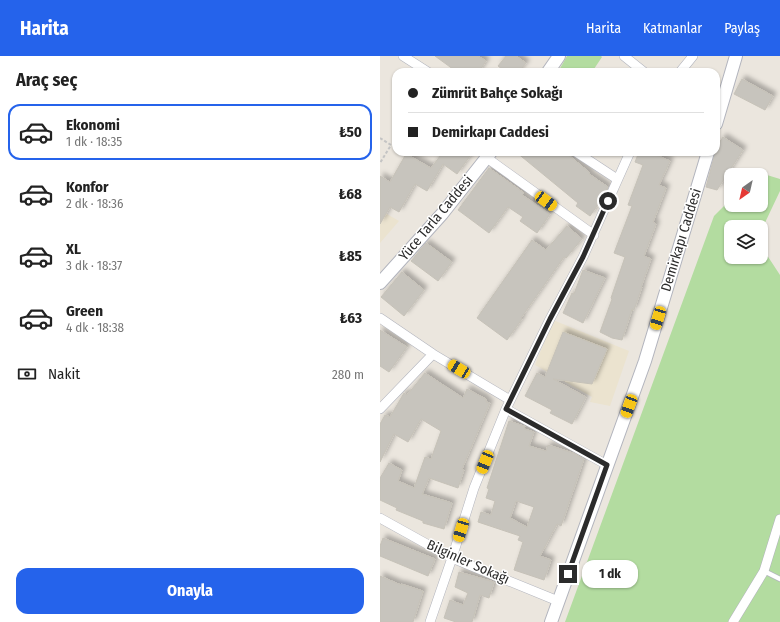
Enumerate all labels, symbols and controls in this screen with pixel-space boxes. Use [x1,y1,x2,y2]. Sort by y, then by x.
text: Harita [20,17,69,40]
text: Harita [586,20,621,37]
text: Katmanlar [643,20,702,37]
text: Paylaş [724,20,760,37]
text: Araç seç [16,69,77,91]
text: Zümrüt Bahçe Sokağı [432,84,563,102]
icon: car [18,114,54,150]
text: Ekonomi [66,116,120,134]
text: ₺50 [339,123,362,141]
text: Demirkapı Caddesi [432,123,549,141]
text: 1 dk · 18:35 [66,134,122,149]
north arrow [724,168,768,212]
map controls [724,168,768,264]
street label: Yüce Tarla Caddesi [395,172,477,264]
icon: car [18,176,54,212]
text: Konfor [66,178,109,196]
text: ₺68 [338,185,362,203]
street label: Demirkapı Caddesi [657,186,705,294]
car [533,189,559,213]
route start [599,192,617,210]
text: 2 dk · 18:36 [66,196,123,211]
button: layers [724,220,768,264]
icon: car [18,238,54,274]
text: XL [66,240,81,258]
text: ₺85 [339,247,362,265]
text: 3 dk · 18:37 [66,258,122,273]
icon: car [18,300,54,336]
text: Green [66,302,103,320]
car [649,305,667,331]
text: ₺63 [339,309,362,327]
text: 4 dk · 18:38 [66,320,124,335]
car [446,358,472,380]
icon: cash [16,363,38,385]
text: Nakit [48,365,80,383]
text: 280 m [332,367,364,382]
car [619,393,639,419]
car [475,449,495,475]
car [452,517,470,543]
street label: Bilginler Sokağı [424,536,512,588]
callout: 1 dk [582,560,638,588]
route end [559,565,577,583]
text: 1 dk [599,566,621,581]
button: Onayla [16,568,364,614]

